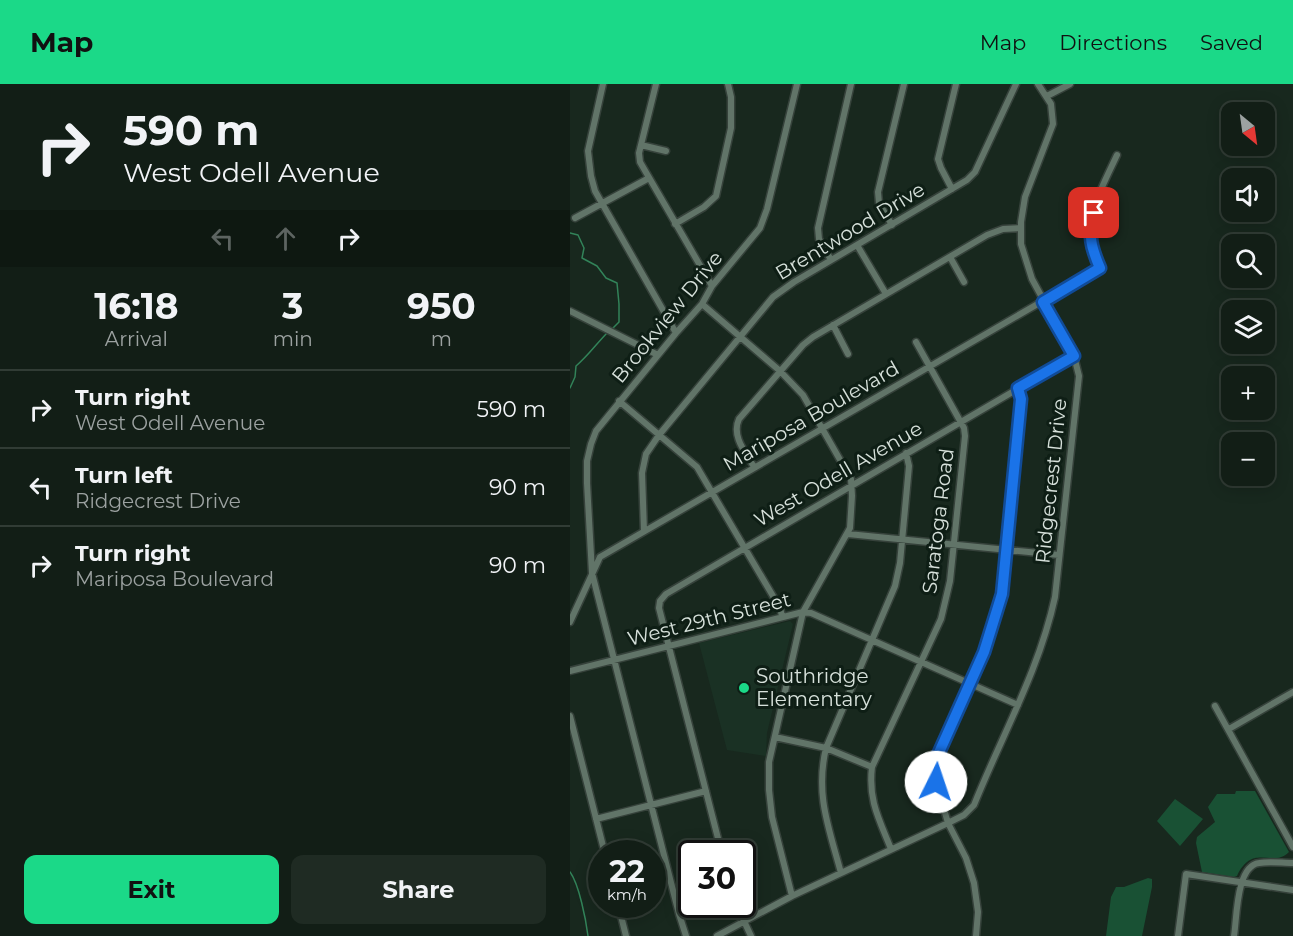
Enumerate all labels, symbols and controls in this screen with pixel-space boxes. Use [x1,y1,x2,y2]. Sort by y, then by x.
text: Map [30,25,93,59]
text: Map [980,30,1026,55]
text: Directions [1059,30,1167,55]
text: Saved [1200,30,1263,55]
north arrow [1221,102,1275,156]
map controls [1221,102,1275,486]
text: 590 m [123,104,259,156]
icon: right [24,108,102,186]
text: West Odell Avenue [123,156,380,189]
button: sound [1221,168,1275,222]
street label: Brentwood Drive [771,177,929,285]
pin [1068,187,1119,238]
icon: arrive [1077,196,1110,229]
icon: left [206,222,239,255]
icon: ahead [269,222,302,255]
icon: right [332,222,365,255]
button: search [1221,234,1275,288]
street label: Brookview Drive [606,246,728,388]
text: 16:18 [94,284,179,328]
text: 3 [282,284,303,328]
text: 950 [407,284,476,328]
button: layers [1221,300,1275,354]
text: Arrival [105,327,168,351]
text: min [273,327,313,351]
text: m [431,327,452,351]
street label: Mariposa Boulevard [719,356,903,476]
button: + [1221,366,1275,420]
text: Turn right [75,384,190,411]
icon: right [24,393,57,426]
text: 590 m [476,396,546,423]
street label: Ridgecrest Drive [1030,397,1072,565]
text: West Odell Avenue [75,411,265,435]
street label: West Odell Avenue [750,416,926,532]
button: − [1221,432,1275,486]
street label: Saratoga Road [917,447,959,595]
text: Turn left [75,462,173,489]
icon: left [24,471,57,504]
text: 90 m [489,474,546,501]
text: Ridgecrest Drive [75,489,241,513]
text: Turn right [75,540,190,567]
icon: right [24,549,57,582]
text: 90 m [489,552,546,579]
text: Mariposa Boulevard [75,567,274,591]
street label: West 29th Street [625,587,793,651]
place label: Southridge Elementary [756,664,872,711]
marker: Southridge Elementary [737,681,751,695]
position arrow [904,750,968,814]
speed limit sign: 30 [678,840,756,918]
text: 22 [609,853,645,890]
button: Exit [24,855,279,924]
button: Share [291,855,546,924]
text: km/h [607,885,647,904]

